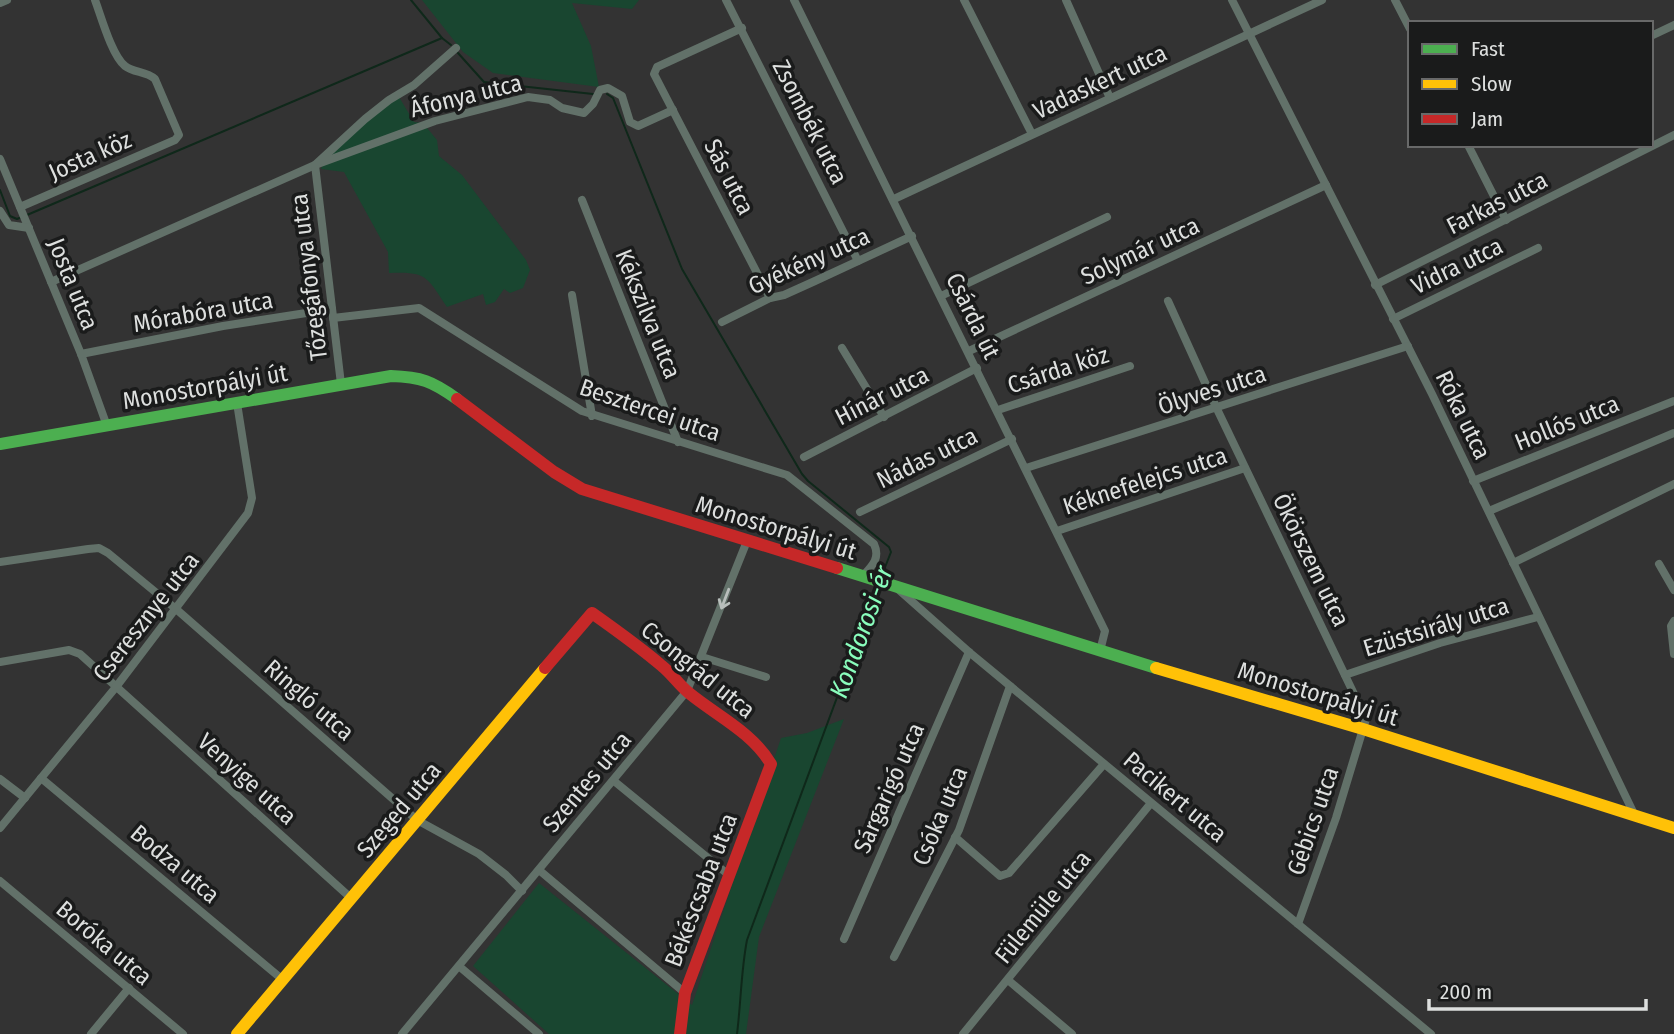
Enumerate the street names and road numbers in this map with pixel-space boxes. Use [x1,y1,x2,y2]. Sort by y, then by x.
street label: Vadaskert utca [1029,39,1171,125]
street label: Zsombék utca [767,55,853,189]
street label: Áfonya utca [407,68,525,123]
street label: Josta köz [44,125,136,187]
street label: Sás utca [698,134,760,220]
street label: Farkas utca [1442,166,1552,240]
street label: Tőzegáfonya utca [285,192,333,362]
street label: Solymár utca [1076,211,1204,291]
street label: Gyékény utca [744,222,874,300]
street label: Vidra utca [1407,232,1507,300]
street label: Josta utca [42,234,104,334]
street label: Kékszilva utca [609,245,687,383]
street label: Csárda út [940,268,1006,364]
street label: Mórabóra utca [131,286,275,338]
street label: Csárda köz [1004,341,1112,399]
street label: Monostorpályi út [121,359,290,415]
street label: Ölyves utca [1154,359,1270,421]
street label: Hínár utca [831,361,933,431]
street label: Róka utca [1430,366,1496,464]
street label: Besztercei utca [576,373,724,447]
street label: Hollós utca [1511,389,1623,457]
street label: Nádas utca [872,422,982,494]
street label: Kéknefelejcs utca [1059,441,1231,521]
street label: Ökörszem utca [1267,489,1355,631]
street label: Monostorpályi út [692,490,860,566]
street label: Cseresznye utca [87,547,205,687]
street label: Ezüstsirály utca [1360,592,1512,662]
street label: Csongrád utca [635,616,761,724]
street label: Ringló utca [259,654,359,746]
street label: Monostorpályi út [1234,656,1402,732]
street label: Sárgarigó utca [848,718,930,858]
street label: Szentes utca [537,726,637,838]
street label: Venyige utca [192,727,302,831]
street label: Pacikert utca [1118,746,1232,848]
street label: Szeged utca [351,757,447,863]
street label: Csóka utca [907,762,973,870]
street label: Gébics utca [1281,763,1345,879]
street label: Békéscsaba utca [659,809,743,971]
street label: Bodza utca [125,819,225,909]
street label: Fülemüle utca [989,845,1097,969]
street label: Boróka utca [51,895,157,991]

